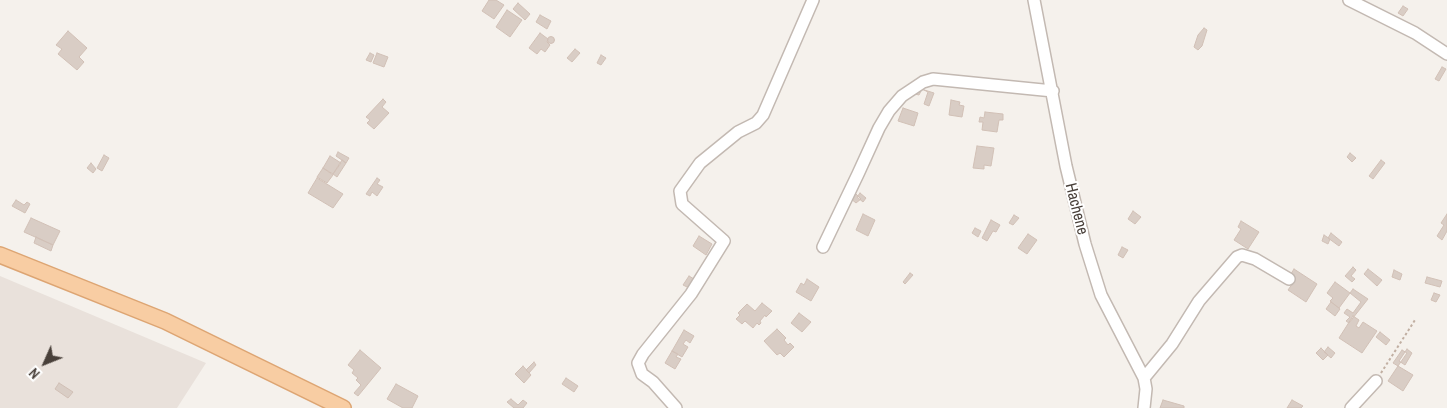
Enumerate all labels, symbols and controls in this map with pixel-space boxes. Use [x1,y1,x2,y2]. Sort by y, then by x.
street label: Hachene [1060,181,1092,237]
north arrow [20,338,70,388]
text: N [25,364,44,383]

